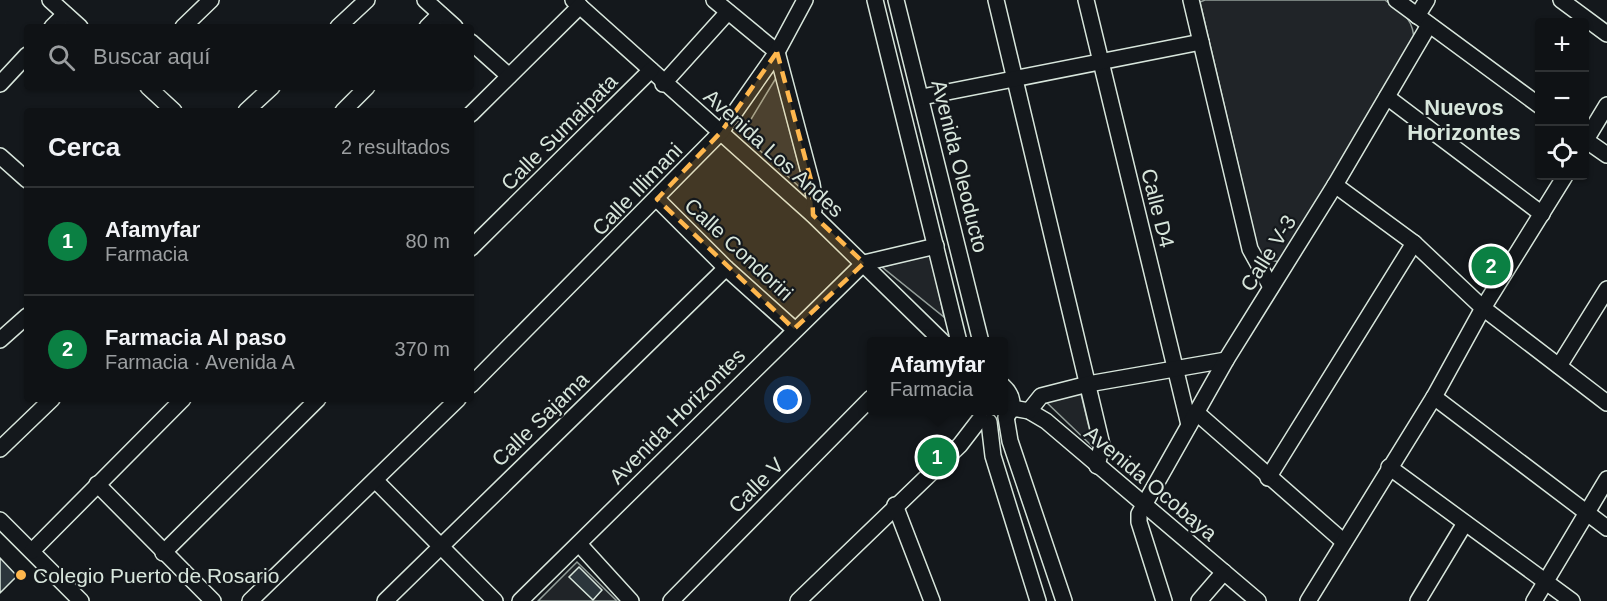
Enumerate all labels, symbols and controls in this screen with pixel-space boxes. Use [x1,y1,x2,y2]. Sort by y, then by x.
map controls [1535,18,1589,180]
button: + [1535,18,1589,72]
search box [24,24,474,90]
icon: search [45,41,78,74]
text: Buscar aquí [93,44,210,69]
street label: Calle Sumaipata [496,69,622,195]
button: − [1535,72,1589,126]
street label: Avenida Oleoducto [927,77,993,255]
street label: Avenida Los Andes [700,84,848,222]
district label: Nuevos Horizontes [1407,95,1521,145]
button: locate [1535,126,1589,180]
text: Cerca [48,132,120,162]
text: 2 resultados [341,136,450,158]
street label: Calle Illimani [587,138,687,240]
street label: Calle D4 [1137,166,1179,250]
street label: Calle Condoriri [680,193,798,305]
street label: Calle V-3 [1236,211,1300,295]
text: Afamyfar [105,217,200,242]
text: 1 [62,230,73,252]
text: 80 m [406,230,450,252]
text: Farmacia [105,243,188,265]
pin: 2 [1472,244,1510,288]
text: Farmacia Al paso [105,325,286,350]
popup [867,337,1008,415]
text: 2 [62,338,73,360]
text: 370 m [394,338,450,360]
street label: Avenida Horizontes [605,344,749,488]
text: Farmacia · Avenida A [105,351,295,373]
text: Afamyfar [890,352,985,377]
street label: Calle Sajama [487,367,593,471]
text: Farmacia [890,378,973,400]
your location [773,385,802,414]
street label: Avenida Ocobaya [1080,421,1222,545]
pin: 1 [918,434,956,480]
street label: Calle V [724,453,788,517]
place label: Colegio Puerto de Rosario [33,564,279,587]
marker: Colegio Puerto de Rosario [14,568,28,582]

